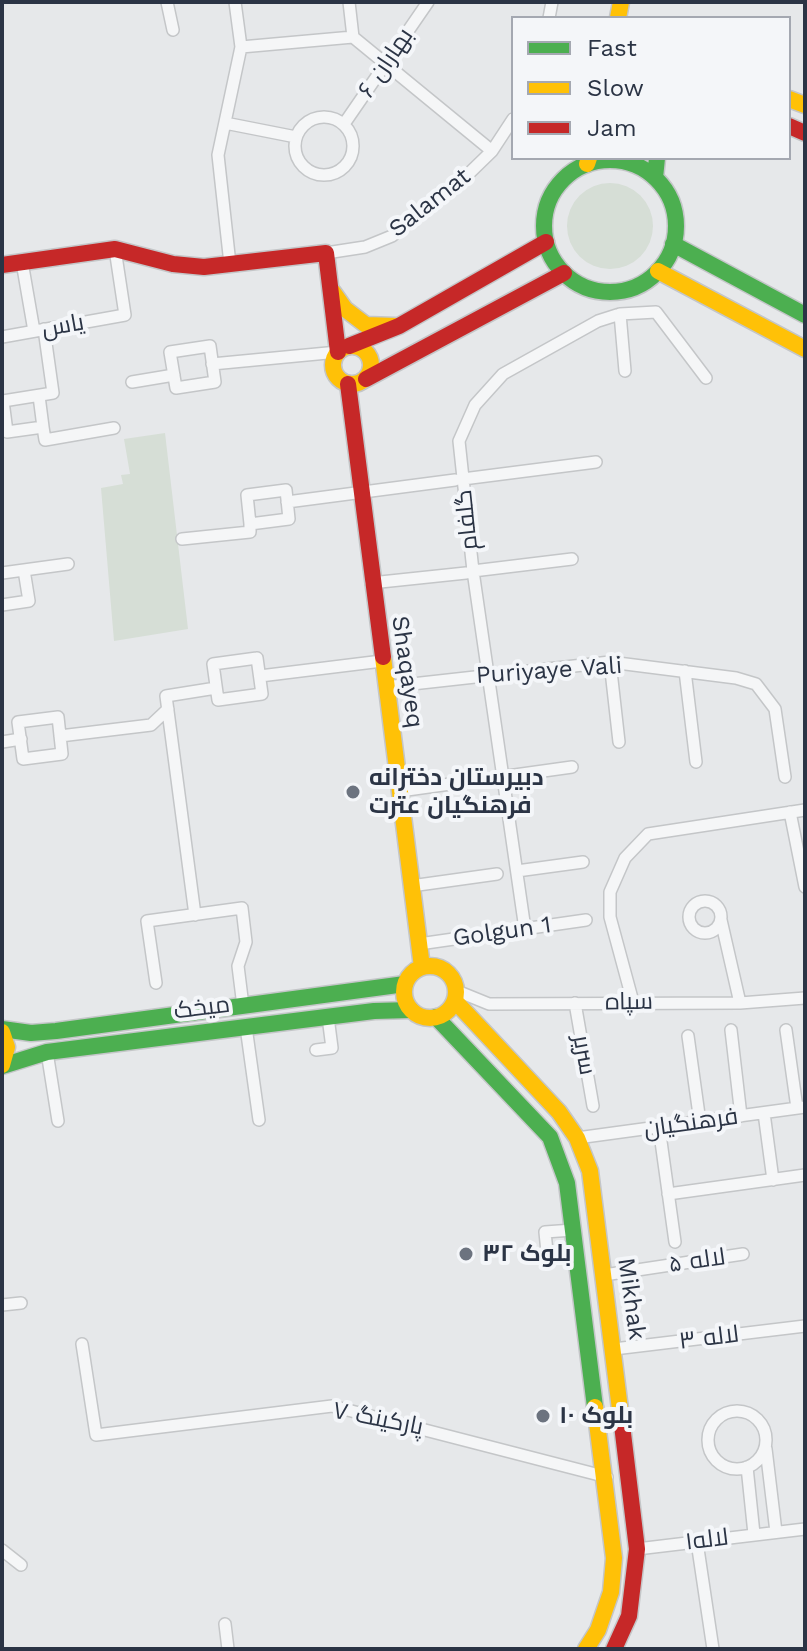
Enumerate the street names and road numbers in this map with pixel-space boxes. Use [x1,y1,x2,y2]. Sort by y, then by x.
street label: بهاران ۶ [352,23,420,103]
street label: Salamat [383,162,477,244]
street label: یاس [40,308,86,344]
street label: گلفام [449,488,485,552]
street label: Shaqayeq [385,614,429,730]
street label: Puriyaye Vali [475,652,623,690]
street label: Golgun 1 [451,911,553,953]
street label: سپاه [605,987,653,1017]
street label: میخک [172,990,232,1026]
street label: سریر [566,1033,602,1077]
street label: فرهنگیان [642,1102,740,1144]
street label: لاله ۵ [667,1243,727,1279]
street label: Mikhak [611,1256,651,1342]
street label: لاله ۳ [677,1320,741,1356]
street label: پارکینگ ۷ [330,1396,426,1442]
street label: لاله۱ [684,1523,730,1557]

